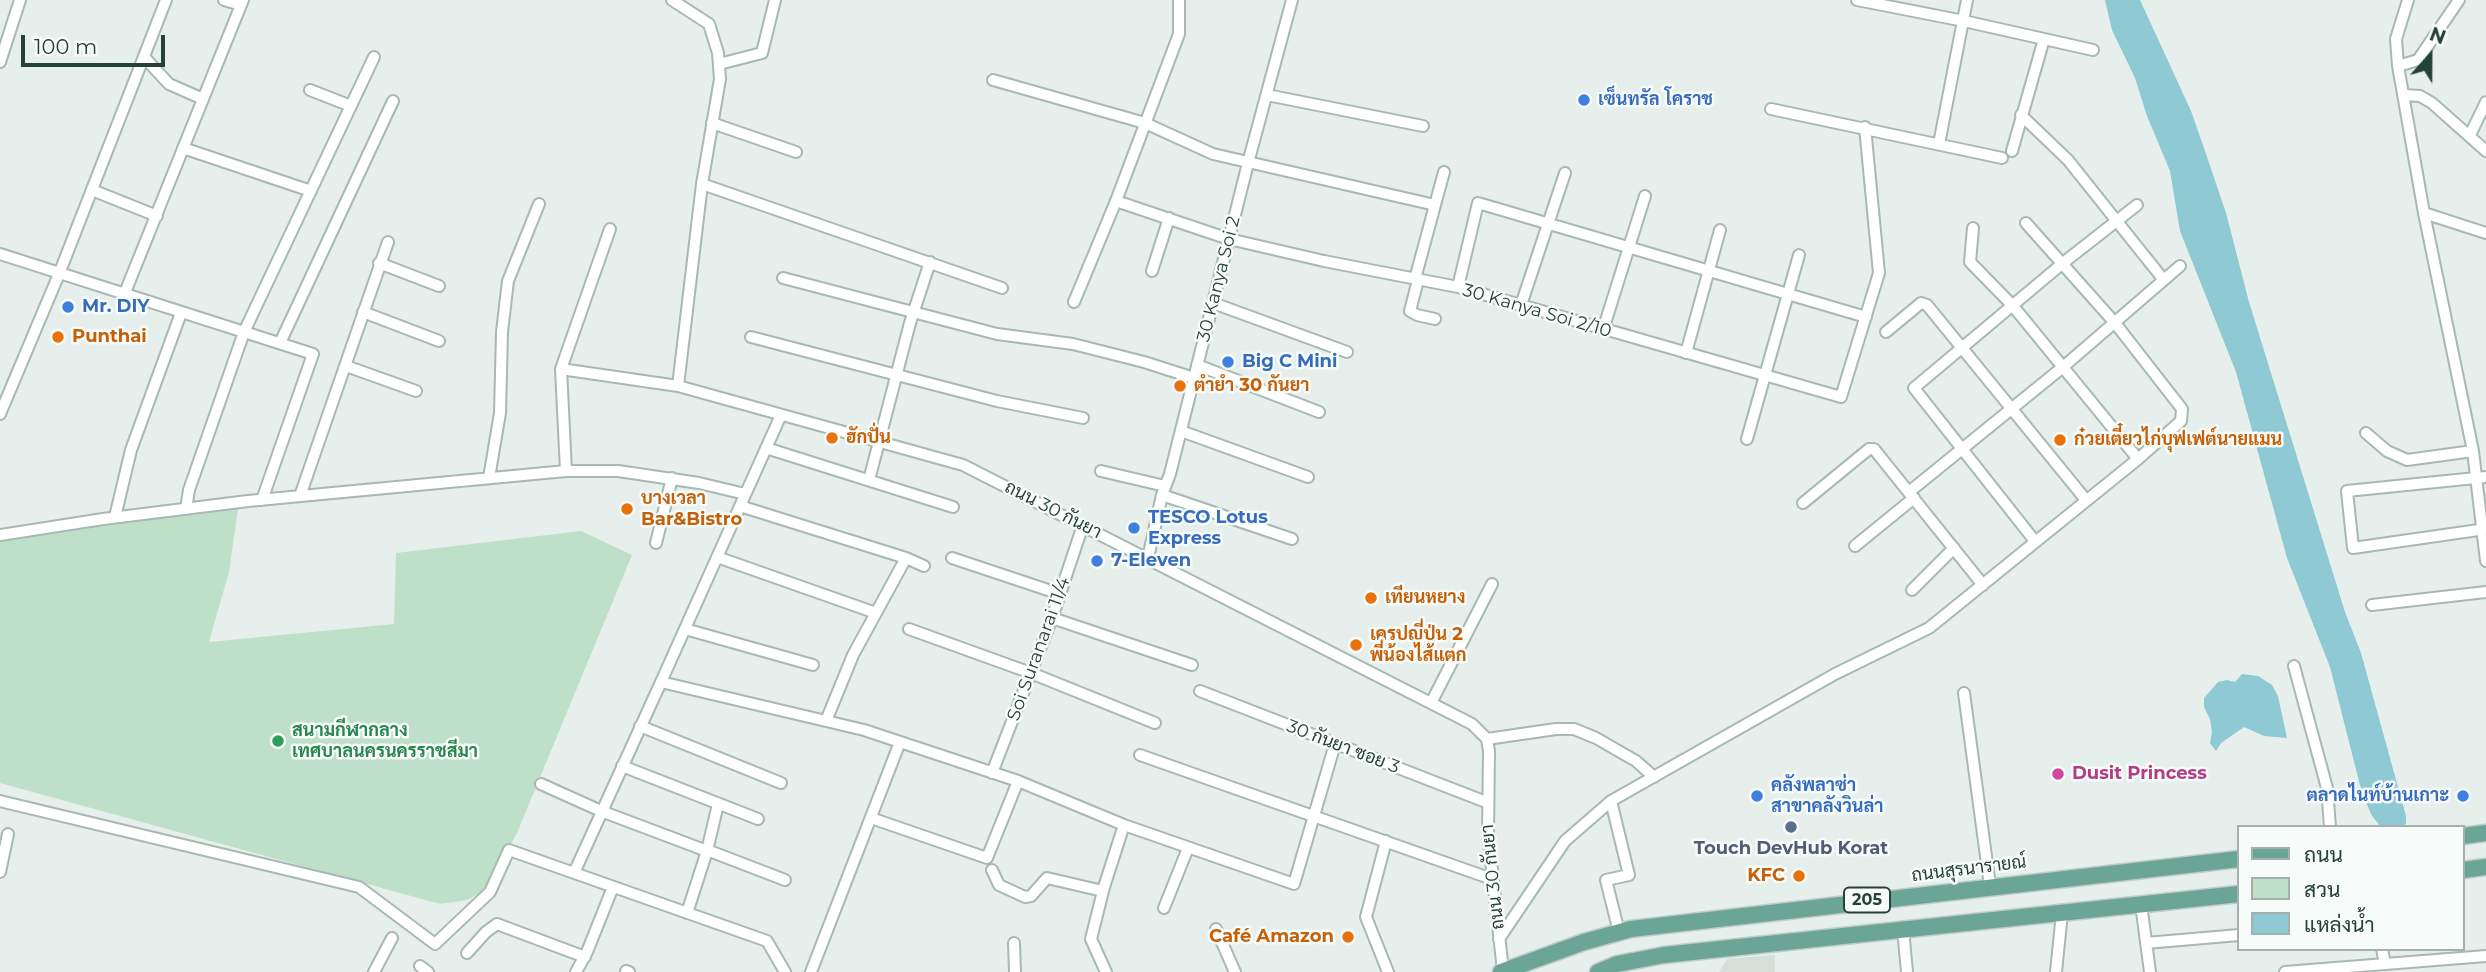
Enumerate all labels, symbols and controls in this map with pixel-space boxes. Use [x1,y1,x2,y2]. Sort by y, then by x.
scale bar [24,21,168,65]
north arrow [2395,21,2465,91]
text: N [2426,22,2449,49]
text: 100 m [34,34,97,59]
place label: เซ็นทรัล โคราช [1598,89,1713,111]
marker: เซ็นทรัล โคราช [1576,92,1592,108]
street label: 30 Kanya Soi 2 [1193,214,1245,344]
street label: 30 Kanya Soi 2/10 [1460,279,1614,343]
place label: Mr. DIY [82,296,149,318]
marker: Mr. DIY [60,299,76,315]
place label: Punthai [72,326,147,348]
marker: Punthai [50,329,66,345]
place label: Big C Mini [1242,351,1337,373]
marker: Big C Mini [1220,354,1236,370]
place label: ตำยำ 30 กันยา [1194,375,1309,397]
marker: ตำยำ 30 กันยา [1172,378,1188,394]
place label: ฮักปั่น [846,427,891,449]
place label: ก๋วยเตี๋ยวไก่บุฟเฟต์นายแมน [2074,429,2282,451]
marker: ฮักปั่น [824,430,840,446]
marker: ก๋วยเตี๋ยวไก่บุฟเฟต์นายแมน [2052,432,2068,448]
street label: ถนน 30 กันยา [1001,476,1105,544]
place label: บางเวลา Bar&Bistro [641,488,742,530]
marker: บางเวลา Bar&Bistro [619,501,635,517]
place label: TESCO Lotus Express [1148,507,1268,550]
marker: TESCO Lotus Express [1126,520,1142,536]
place label: 7-Eleven [1111,550,1191,572]
marker: 7-Eleven [1089,553,1105,569]
street label: Soi Suranarai 11/4 [1003,574,1075,724]
place label: เทียนหยาง [1385,587,1465,609]
marker: เทียนหยาง [1363,590,1379,606]
place label: เครปญี่ปุ่น 2 พี่น้องไส้แตก [1370,624,1467,666]
marker: เครปญี่ปุ่น 2 พี่น้องไส้แตก [1348,637,1364,653]
street label: 30 กันยา ซอย 3 [1283,716,1403,778]
place label: สนามกีฬากลาง เทศบาลนครนครราชสีมา [292,720,478,762]
marker: สนามกีฬากลาง เทศบาลนครนครราชสีมา [270,733,286,749]
place label: Dusit Princess [2072,763,2207,785]
marker: Dusit Princess [2050,766,2066,782]
place label: คลังพลาซ่า สาขาคลังวินล่า [1771,775,1884,818]
place label: ตลาดไนท์บ้านเกาะ [2306,785,2449,807]
marker: คลังพลาซ่า สาขาคลังวินล่า [1749,788,1765,804]
marker: ตลาดไนท์บ้านเกาะ [2455,788,2471,804]
marker: Touch DevHub Korat [1783,819,1799,835]
street label: ถนน 30 กันยา [1477,823,1509,931]
legend [2238,825,2465,951]
place label: Touch DevHub Korat [1694,838,1888,860]
text: ถนน [2304,842,2343,867]
street label: ถนนสุรนารายณ์ [1910,851,2028,887]
place label: KFC [1747,865,1785,887]
marker: KFC [1791,868,1807,884]
text: สวน [2304,877,2340,902]
road number: 205 [1844,888,1890,912]
text: แหล่งน้ำ [2304,912,2375,937]
place label: Café Amazon [1209,926,1334,948]
marker: Café Amazon [1340,929,1356,945]

